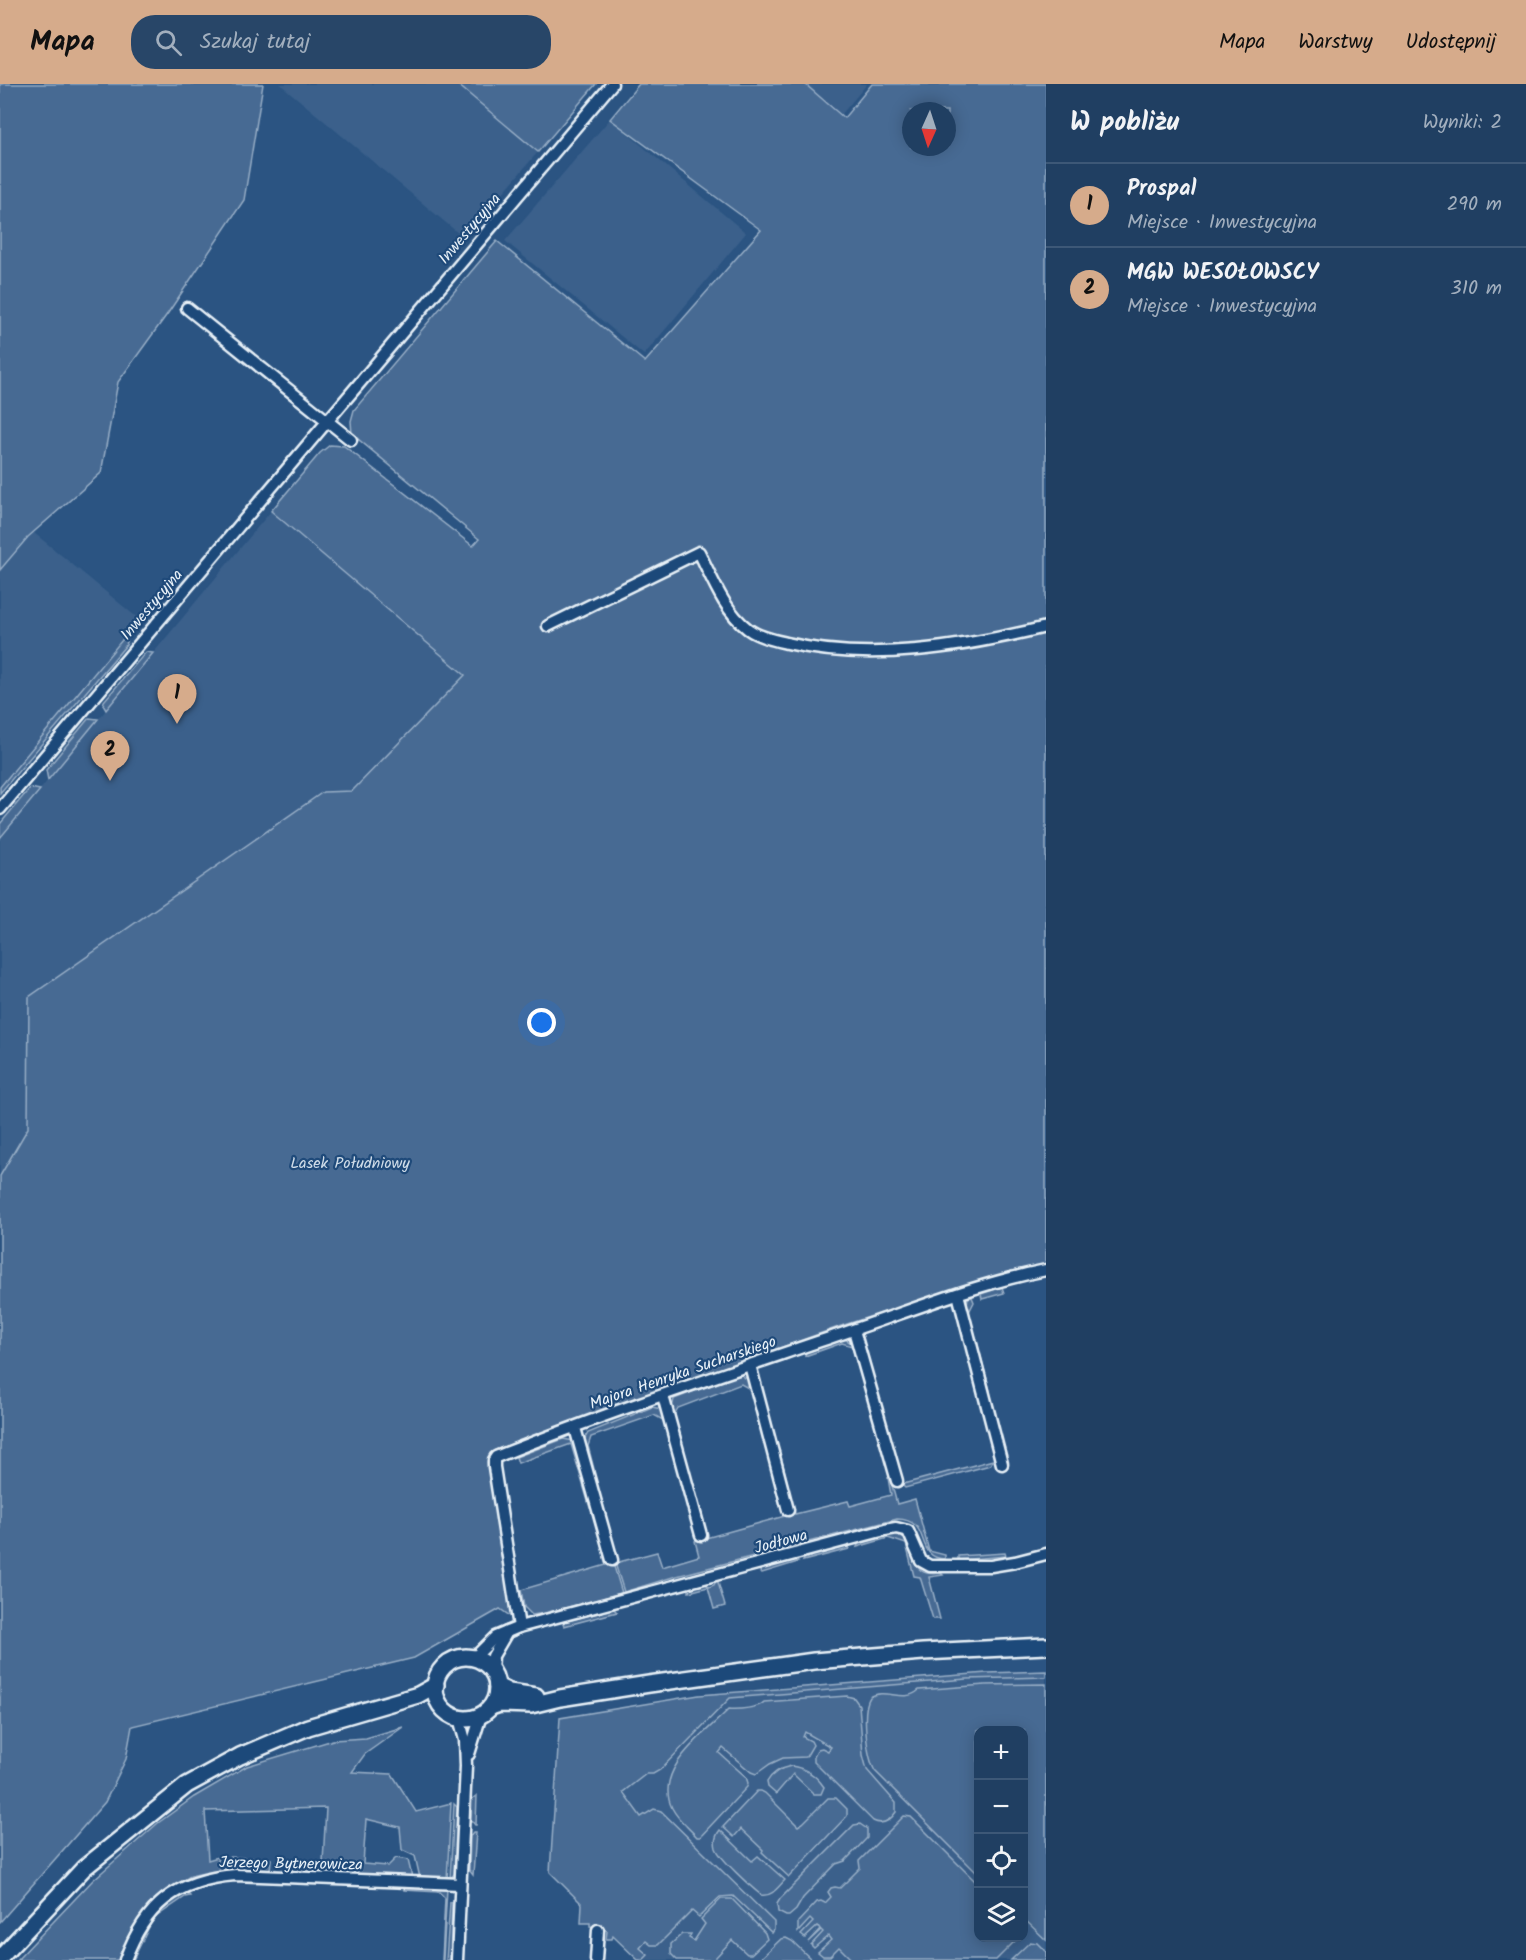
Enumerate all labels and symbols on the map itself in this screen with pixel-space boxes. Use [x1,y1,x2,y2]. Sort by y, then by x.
north arrow [902,102,956,156]
street label: Inwestycyjna [433,188,507,270]
street label: Inwestycyjna [115,564,189,646]
pin: 1 [158,674,196,724]
pin: 2 [90,732,130,781]
your location [527,1008,556,1037]
park label: Lasek Południowy [290,1151,410,1176]
street label: Majora Henryka Sucharskiego [586,1329,780,1417]
street label: Jodłowa [752,1523,810,1561]
street label: Jerzego Bytnerowicza [219,1850,363,1878]

